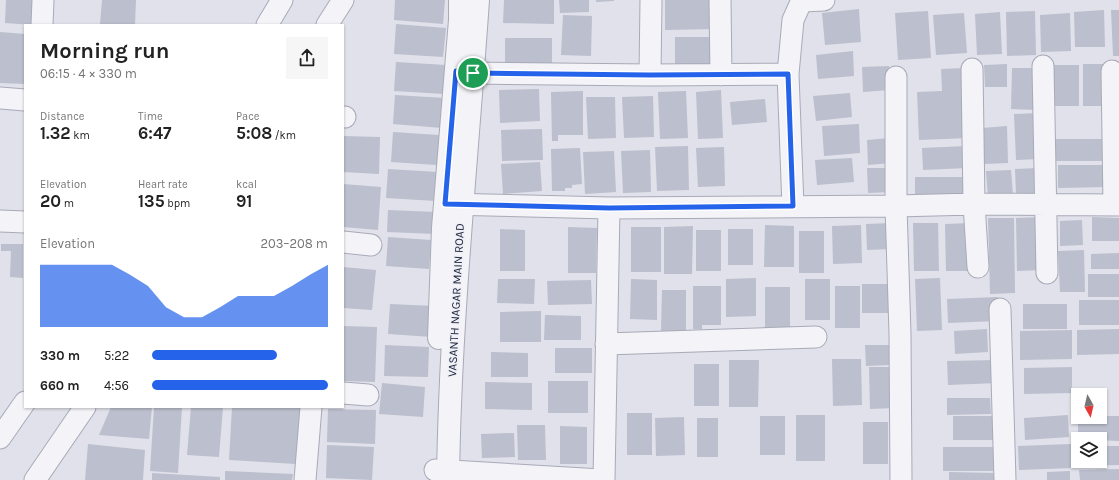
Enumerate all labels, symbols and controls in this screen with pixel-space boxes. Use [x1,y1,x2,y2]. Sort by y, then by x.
button: share [286,37,328,79]
text: Morning run [40,38,169,64]
pin [456,56,490,90]
icon: arrive [462,62,484,84]
text: 06:15 · 4 × 330 m [40,66,137,81]
text: Distance [40,110,84,123]
text: Time [138,110,163,123]
text: Pace [236,110,259,123]
text: 1.32 [40,123,71,143]
text: 6:47 [138,123,171,143]
text: 5:08 [236,123,272,143]
text: km [71,129,90,142]
text: /km [272,129,296,142]
text: Elevation [40,178,87,191]
text: Heart rate [138,178,188,191]
text: kcal [236,178,257,191]
text: 20 [40,191,61,211]
text: 135 [138,191,165,211]
text: 91 [236,191,252,211]
text: m [61,197,74,210]
text: bpm [165,197,190,210]
street label: VASANTH NAGAR MAIN ROAD [445,223,467,377]
text: Elevation [40,236,95,251]
text: 203–208 m [260,236,328,251]
text: 330 m [40,348,80,363]
text: 5:22 [104,348,129,363]
text: 660 m [40,378,80,393]
text: 4:56 [104,378,129,393]
north arrow [1071,388,1107,424]
map controls [1071,388,1107,468]
button: layers [1071,432,1107,468]

